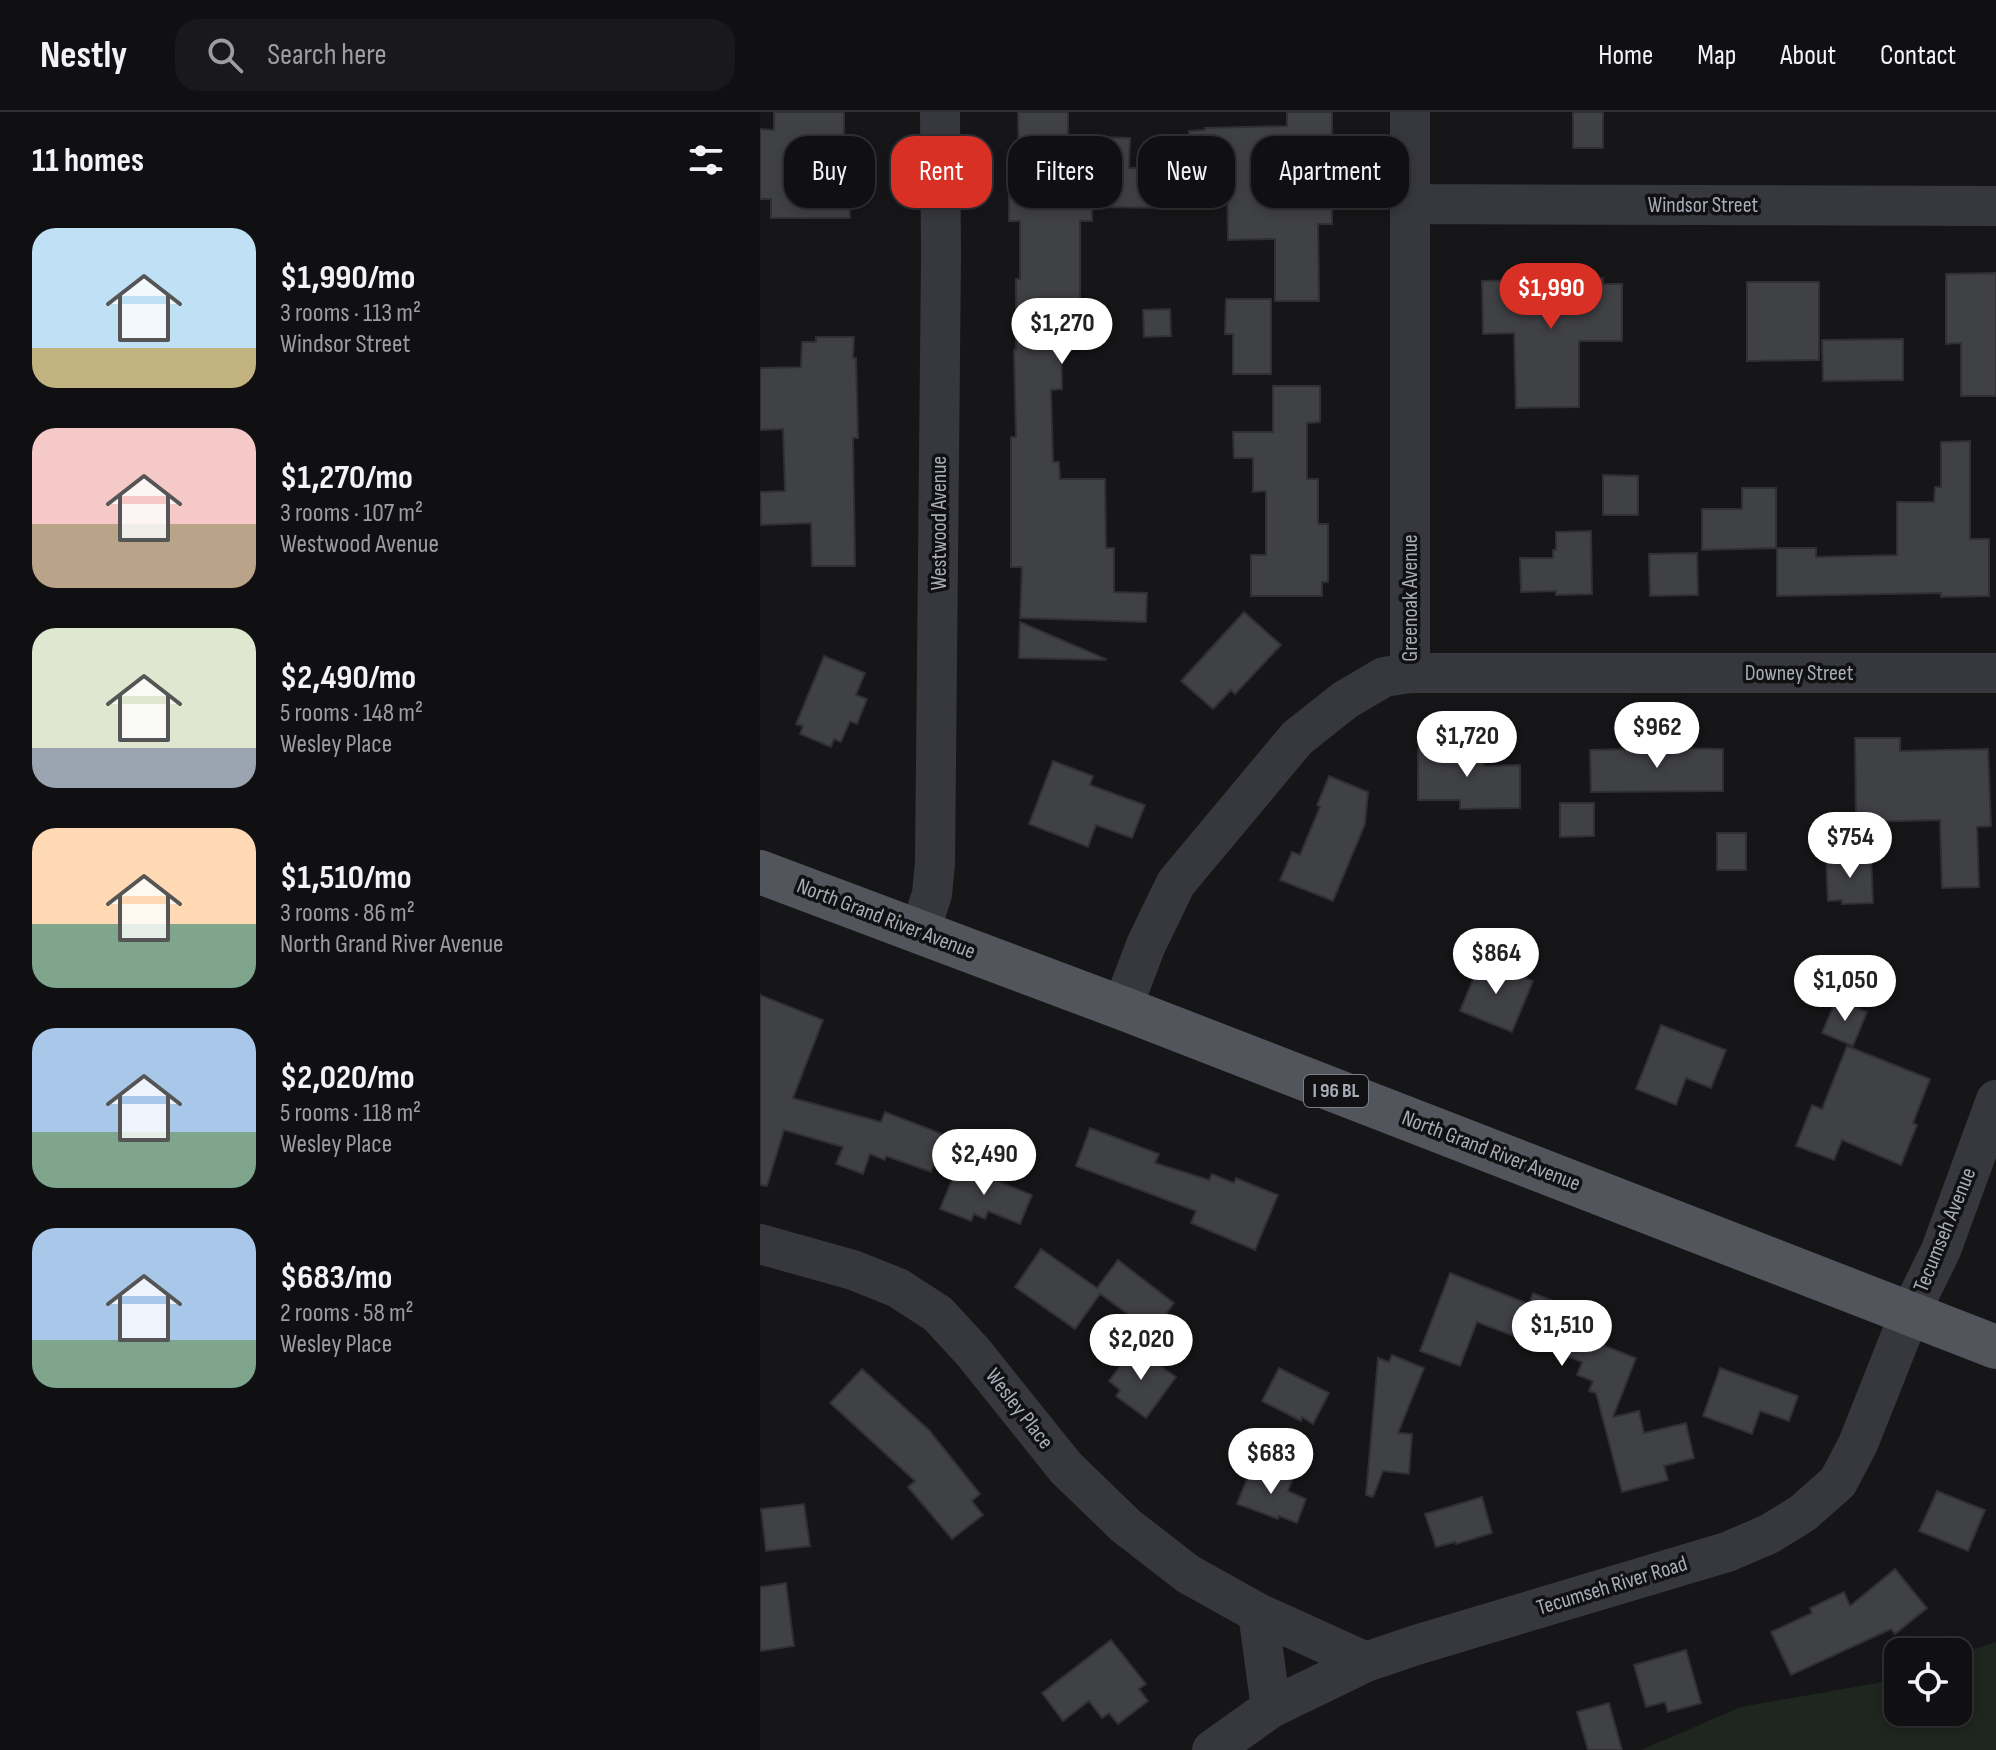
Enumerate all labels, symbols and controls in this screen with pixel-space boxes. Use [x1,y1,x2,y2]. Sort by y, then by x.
search box [175,19,735,91]
text: Nestly [40,33,127,78]
icon: search [203,33,247,77]
text: Search here [267,37,386,73]
text: Home [1598,39,1653,72]
text: Map [1697,39,1736,72]
text: About [1780,39,1836,72]
text: Contact [1880,39,1956,72]
chip: Buy [784,136,875,208]
chip: Rent [891,136,992,208]
chip: Filters [1008,136,1122,208]
chip: New [1138,136,1235,208]
chip: Apartment [1251,136,1409,208]
icon: filters [684,138,728,182]
text: 11 homes [32,140,144,181]
street label: Windsor Street [1648,192,1758,219]
text: $1,990/mo [280,257,415,298]
icon: home [96,260,192,356]
pin: $1,990 [1486,263,1616,331]
text: $1,990 [1517,273,1585,304]
text: 3 rooms · 113 m² [280,298,421,329]
pin: $1,270 [997,298,1127,366]
text: $1,270 [1029,308,1095,339]
text: Windsor Street [280,329,410,360]
street label: Westwood Avenue [926,456,953,590]
text: $1,270/mo [280,457,413,498]
icon: home [96,460,192,556]
text: 3 rooms · 107 m² [280,498,423,529]
text: Westwood Avenue [280,529,439,560]
street label: Greenoak Avenue [1397,534,1424,662]
text: $2,490/mo [280,657,416,698]
icon: home [96,660,192,756]
street label: Downey Street [1745,660,1854,687]
text: 5 rooms · 148 m² [280,698,423,729]
pin: $962 [1610,702,1704,770]
pin: $1,720 [1402,711,1532,779]
text: $962 [1632,712,1682,743]
text: $1,720 [1435,721,1499,752]
text: Wesley Place [280,729,392,760]
pin: $754 [1803,812,1897,880]
text: $754 [1826,822,1874,853]
text: $1,510/mo [280,857,412,898]
icon: home [96,860,192,956]
street label: North Grand River Avenue [793,873,979,965]
text: 3 rooms · 86 m² [280,898,415,929]
pin: $864 [1449,928,1543,996]
text: North Grand River Avenue [280,929,504,960]
text: $864 [1471,938,1521,969]
pin: $1,050 [1780,955,1910,1023]
text: $1,050 [1812,965,1878,996]
text: $2,020/mo [280,1057,415,1098]
icon: home [96,1060,192,1156]
road number: I 96 BL [1304,1075,1368,1107]
text: 5 rooms · 118 m² [280,1098,421,1129]
street label: North Grand River Avenue [1398,1105,1584,1197]
text: Wesley Place [280,1129,392,1160]
pin: $2,490 [919,1129,1049,1197]
text: $2,490 [950,1139,1018,1170]
street label: Tecumseh Avenue [1908,1164,1982,1296]
text: $683/mo [280,1257,392,1298]
icon: home [96,1260,192,1356]
text: 2 rooms · 58 m² [280,1298,414,1329]
pin: $1,510 [1497,1300,1627,1368]
text: $1,510 [1530,1310,1594,1341]
pin: $2,020 [1076,1314,1206,1382]
text: $2,020 [1108,1324,1174,1355]
text: Wesley Place [280,1329,392,1360]
street label: Wesley Place [979,1363,1059,1455]
pin: $683 [1224,1428,1318,1496]
text: $683 [1246,1438,1296,1469]
street label: Tecumseh River Road [1533,1550,1691,1622]
map controls [1884,1638,1972,1726]
button: locate [1884,1638,1972,1726]

